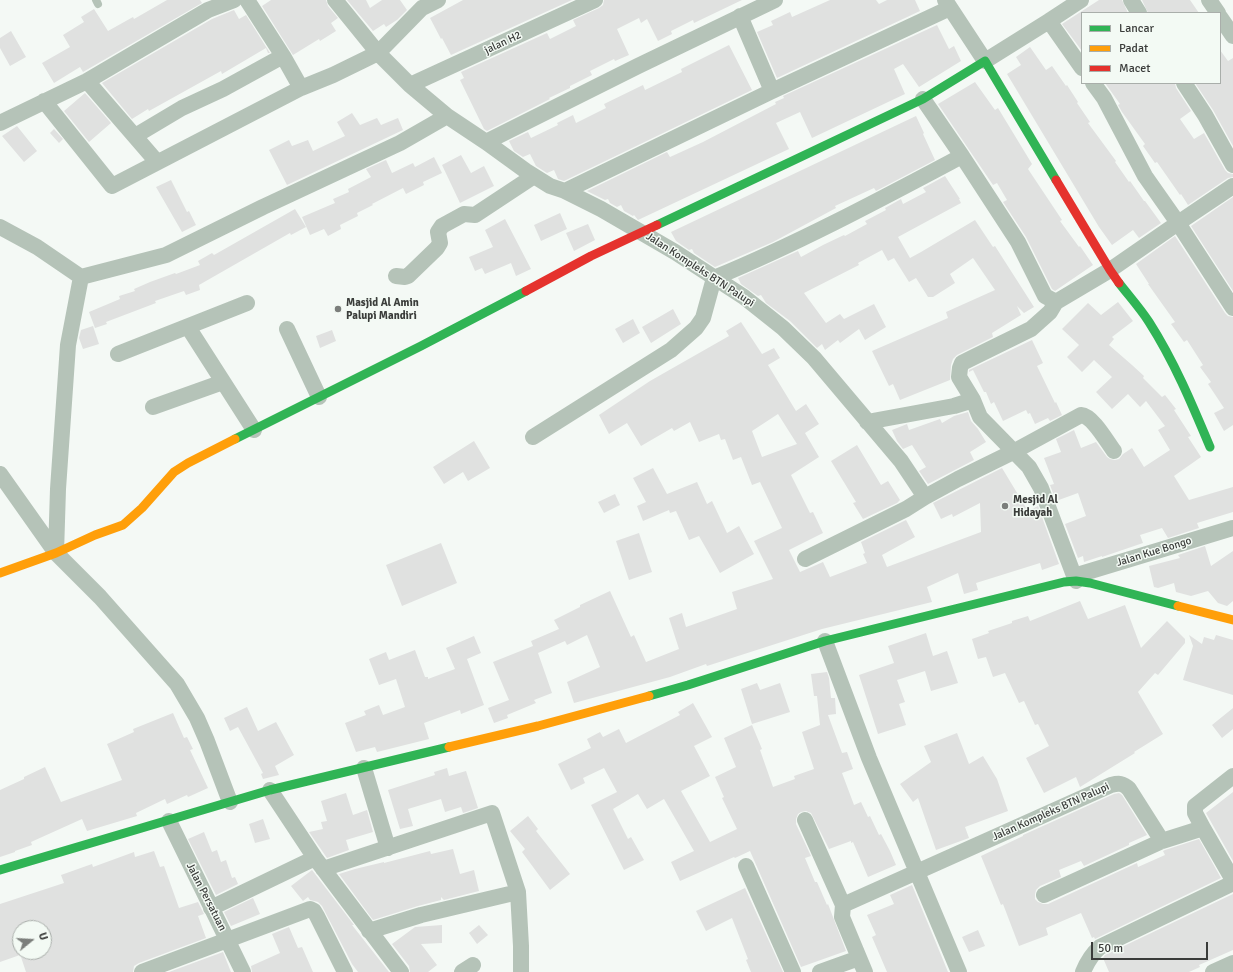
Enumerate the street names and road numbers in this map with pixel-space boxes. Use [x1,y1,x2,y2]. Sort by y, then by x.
street label: jalan H2 [482,29,524,57]
street label: Jalan Kompleks BTN Palupi [643,230,757,310]
street label: Jalan Kue Bongo [1115,534,1193,570]
street label: Jalan Kompleks BTN Palupi [990,780,1112,844]
street label: Jalan Persatuan [183,861,229,933]

